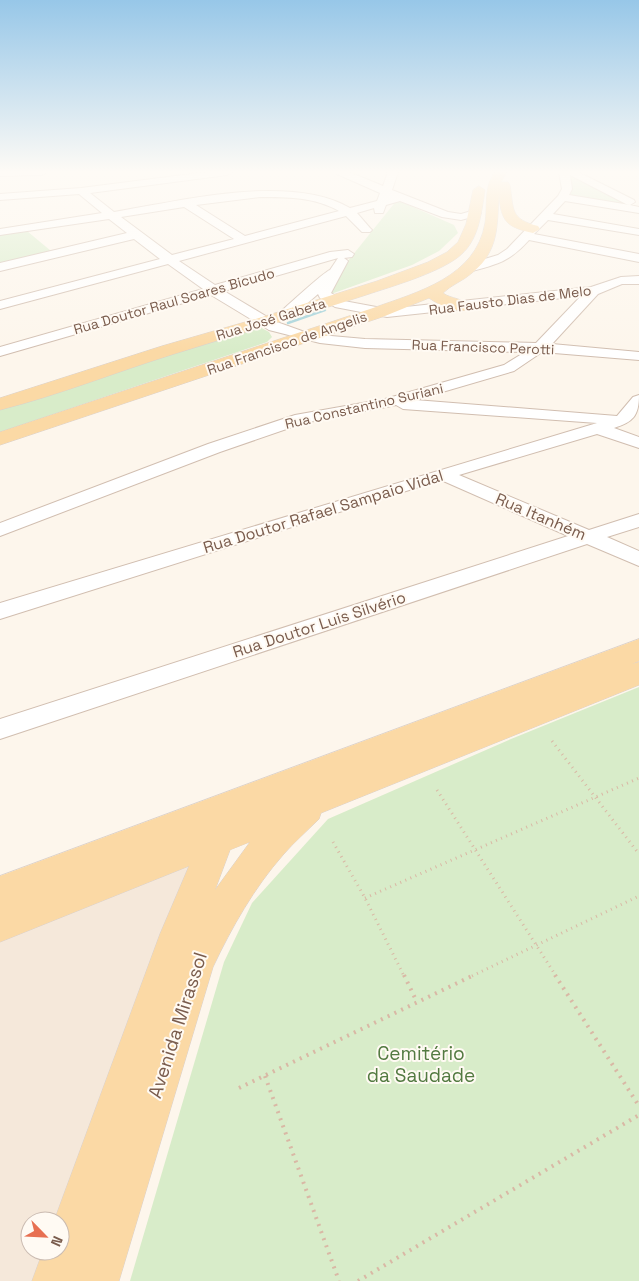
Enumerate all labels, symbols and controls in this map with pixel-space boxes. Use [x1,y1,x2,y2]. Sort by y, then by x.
street label: Rua Doutor Raul Soares Bicudo [71,264,277,338]
street label: Rua Fausto Dias de Melo [428,281,592,319]
street label: Rua José Gabeta [214,294,328,344]
street label: Rua Francisco de Angelis [205,307,369,379]
street label: Rua Francisco Perotti [411,336,555,358]
street label: Rua Constantino Suriani [283,379,445,433]
street label: Rua Doutor Rafael Sampaio Vidal [201,465,446,558]
street label: Rua Itanhém [492,488,589,545]
street label: Rua Doutor Luis Silvério [230,587,408,662]
street label: Avenida Mirassol [142,949,213,1101]
park label: Cemitério da Saudade [367,1041,475,1088]
north arrow [20,1211,70,1261]
text: N [47,1233,67,1249]

